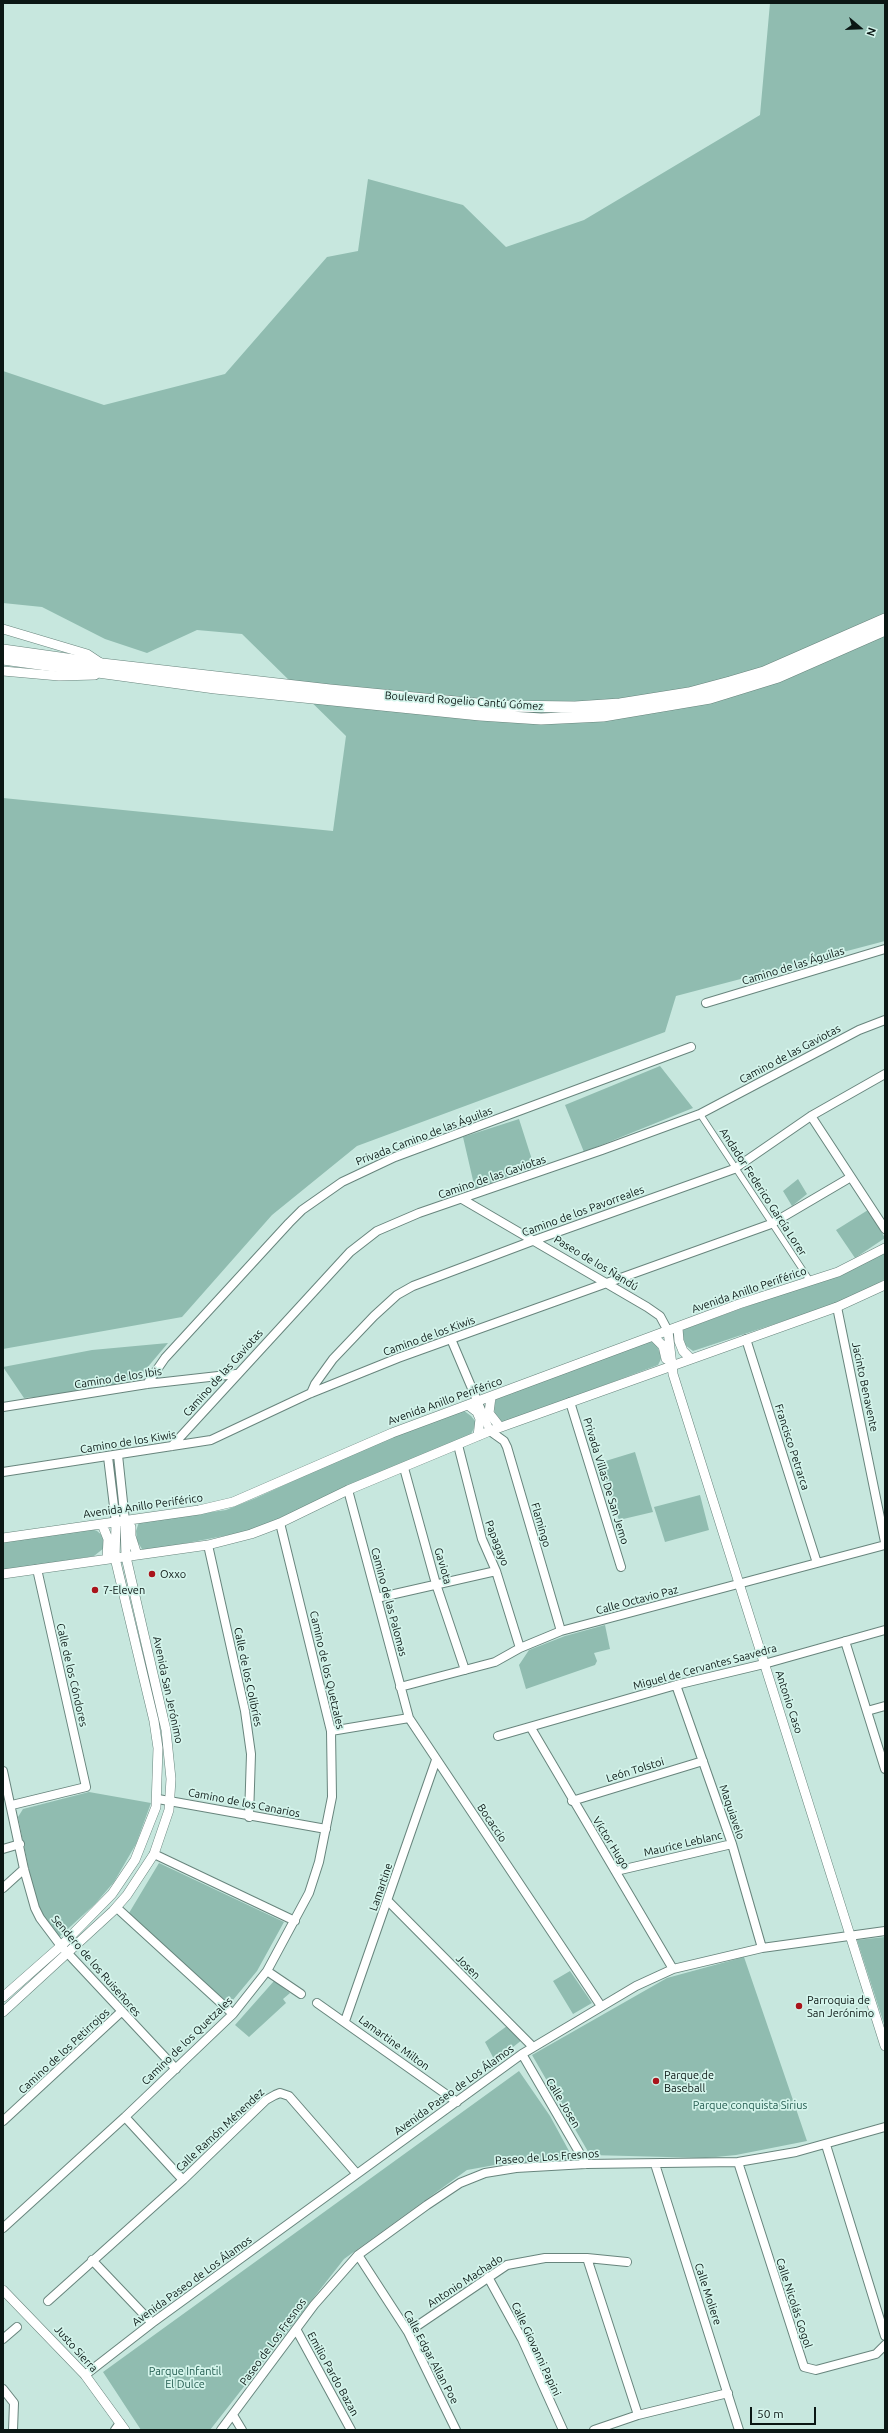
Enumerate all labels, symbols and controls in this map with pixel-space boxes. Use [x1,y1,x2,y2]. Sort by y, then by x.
north arrow [840,8,880,48]
text: N [864,26,878,38]
street label: Boulevard Rogelio Cantú Gómez [384,689,544,713]
street label: Camino de las Águilas [740,944,846,988]
street label: Camino de las Gaviotas [737,1022,843,1086]
street label: Privada Camino de las Águilas [354,1104,494,1168]
street label: Andador Federico García Lorer [717,1126,809,1258]
street label: Camino de las Gaviotas [437,1152,547,1202]
street label: Camino de los Pavorreales [520,1183,646,1239]
street label: Paseo de los Ñandú [551,1233,641,1293]
street label: Avenida Anillo Periférico [690,1264,808,1316]
street label: Camino de los Kiwis [381,1313,477,1359]
street label: Camino de las Gaviotas [180,1327,266,1419]
street label: Jacinto Benavente [849,1341,881,1433]
street label: Camino de los Ibis [73,1365,163,1391]
street label: Avenida Anillo Periférico [386,1374,504,1428]
street label: Francisco Petrarca [772,1402,812,1492]
street label: Privada Villas De San Jemo [580,1416,632,1546]
street label: Camino de los Kiwis [79,1428,177,1456]
street label: Avenida Anillo Periférico [82,1491,204,1521]
street label: Flamingo [528,1501,554,1549]
street label: Papagayo [482,1518,512,1568]
street label: Camino de las Palomas [368,1546,410,1658]
street label: Gaviota [432,1546,454,1586]
place label: Oxxo [160,1567,186,1581]
marker: Oxxo [147,1569,157,1579]
place label: 7-Eleven [103,1583,145,1597]
street label: Calle Octavio Paz [594,1583,680,1617]
marker: 7-Eleven [90,1585,100,1595]
street label: Camino de los Quetzales [307,1610,347,1730]
street label: Calle de los Cóndores [54,1622,90,1728]
street label: Calle de los Colibríes [231,1626,265,1728]
street label: Avenida San Jerónimo [150,1635,186,1745]
street label: Miguel de Cervantes Saavedra [632,1641,778,1693]
street label: Antonio Caso [773,1669,805,1735]
street label: León Tolstoi [604,1755,666,1785]
street label: Maquiavelo [716,1783,748,1841]
street label: Camino de los Canarios [187,1786,301,1820]
street label: Bocaccio [474,1801,510,1845]
street label: Víctor Hugo [590,1814,632,1872]
street label: Maurice Leblanc [643,1829,723,1859]
street label: Lamartine [367,1861,395,1913]
street label: Sendero de los Ruiseñores [48,1913,144,2019]
street label: Josen [453,1952,483,1982]
place label: Parroquia de San Jerónimo [807,1993,874,2019]
street label: Camino de los Quetzales [139,1994,235,2088]
marker: Parroquia de San Jerónimo [794,2001,804,2011]
street label: Camino de los Petirrojos [16,2005,112,2097]
street label: Lamartine Milton [356,2013,432,2073]
street label: Avenida Paseo de Los Álamos [392,2042,516,2138]
place label: Parque de Baseball [664,2068,714,2094]
street label: Calle Josen [543,2076,583,2130]
marker: Parque de Baseball [651,2076,661,2086]
street label: Calle Ramón Ménendez [173,2086,267,2174]
park label: Parque conquista Sirius [693,2098,807,2112]
street label: Paseo de Los Fresnos [494,2147,600,2167]
street label: Avenida Paseo de Los Álamos [130,2233,254,2329]
street label: Antonio Machado [425,2252,505,2310]
street label: Calle Nicolás Gogol [773,2256,815,2350]
street label: Calle Moliere [692,2261,724,2327]
street label: Paseo de Los Fresnos [237,2296,309,2388]
street label: Calle Giovanni Papini [508,2300,564,2398]
street label: Calle Edgar Allan Poe [401,2308,461,2406]
street label: Justo Sierra [52,2323,100,2375]
street label: Emilio Pardo Bazan [304,2330,362,2418]
park label: Parque Infantil El Dulce [149,2364,221,2390]
scale bar [752,2399,818,2425]
text: 50 m [757,2407,784,2420]

